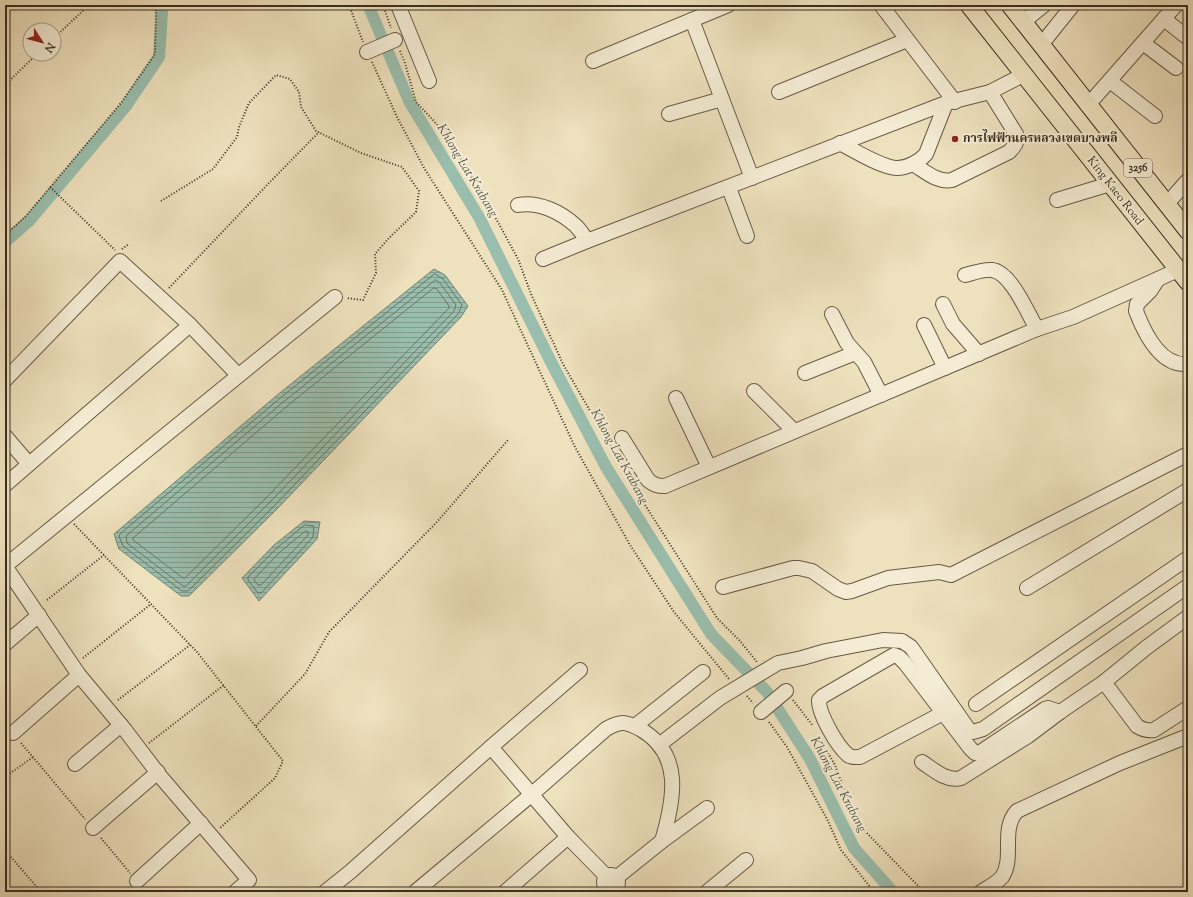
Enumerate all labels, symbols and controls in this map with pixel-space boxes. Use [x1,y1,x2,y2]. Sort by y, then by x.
north arrow [22,22,62,62]
text: N [40,38,59,56]
water label: Khlong Lat Krabang [432,121,502,221]
place label: การไฟฟ้านครหลวงเขตบางพลี [963,129,1118,148]
marker: การไฟฟ้านครหลวงเขตบางพลี [950,134,960,144]
street label: King Kaeo Road [1082,153,1148,229]
road number: 3256 [1124,159,1152,177]
water label: Khlong Lat Krabang [585,406,653,508]
water label: Khlong Lat Krabang [805,734,871,836]

